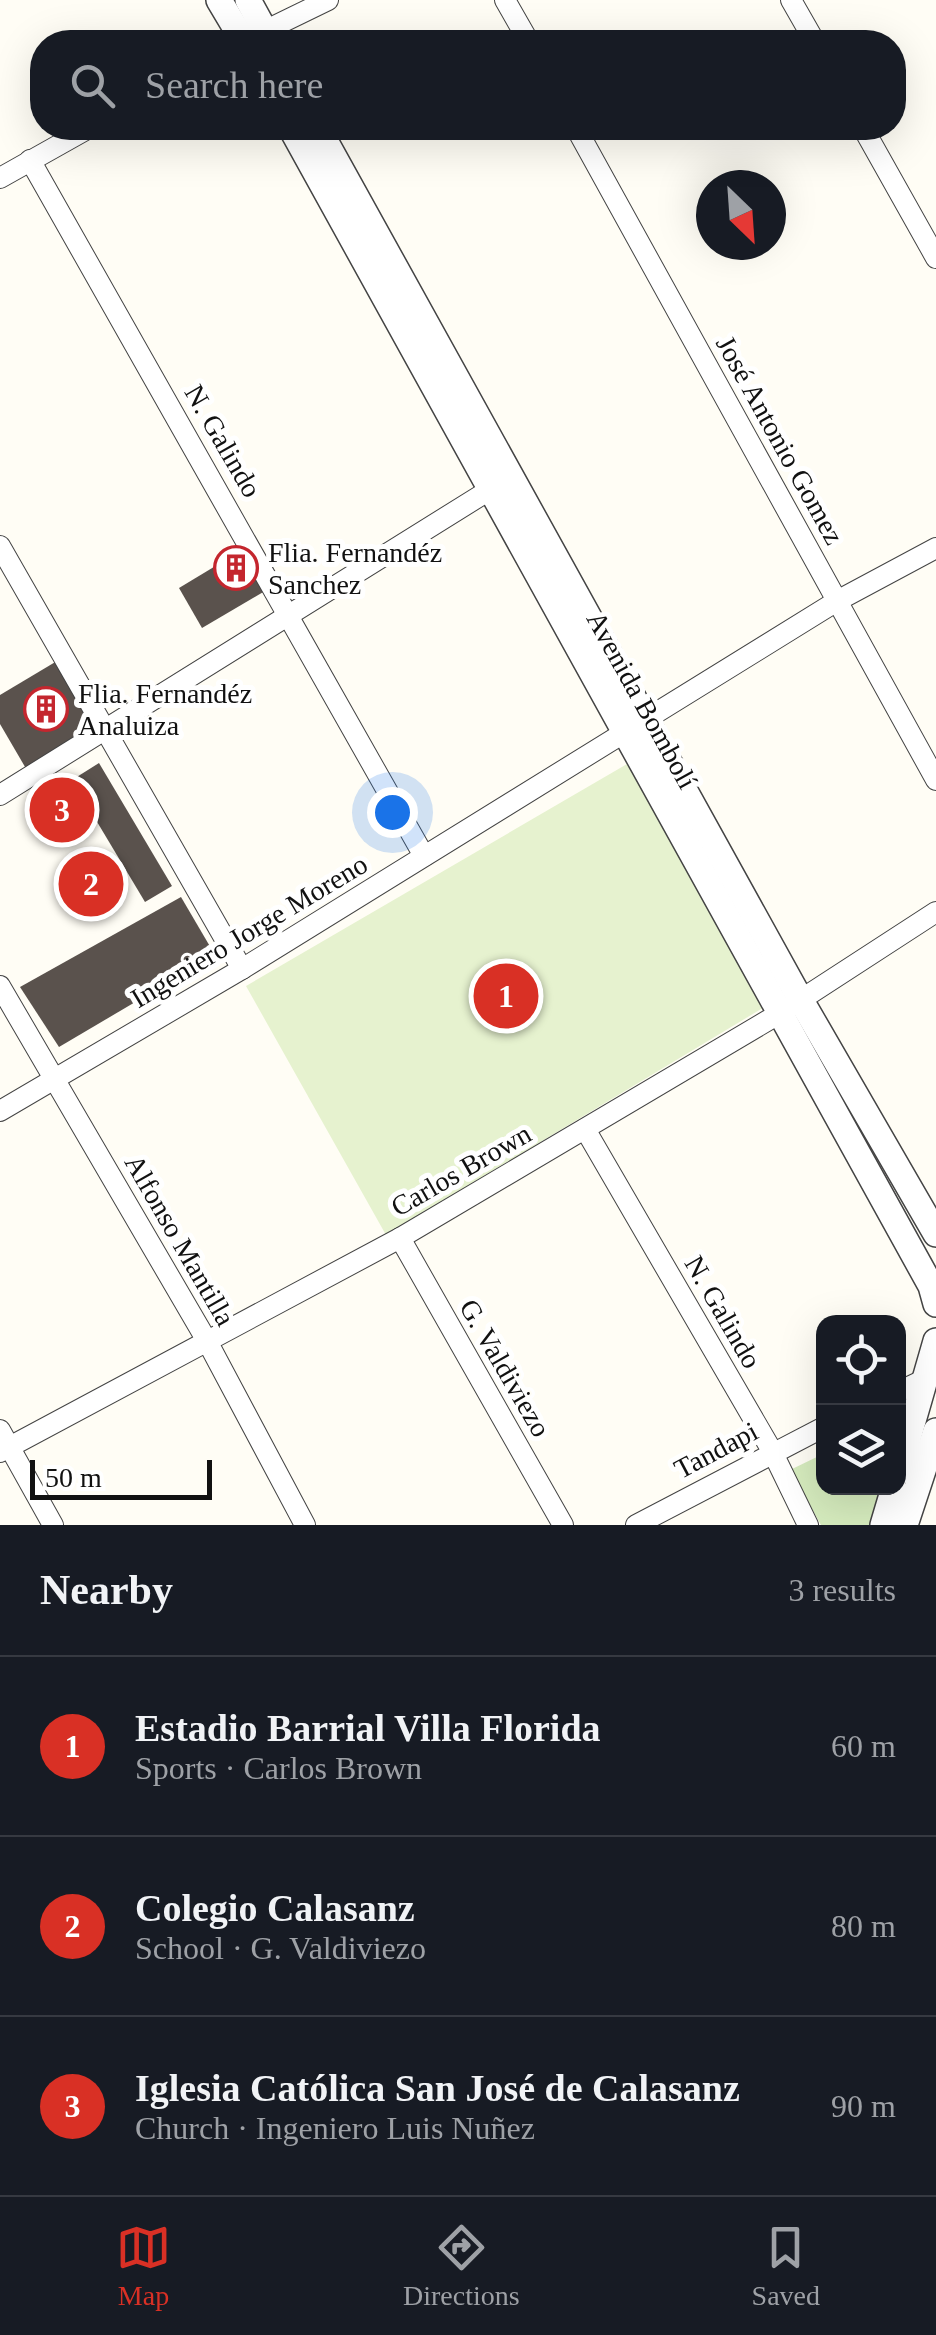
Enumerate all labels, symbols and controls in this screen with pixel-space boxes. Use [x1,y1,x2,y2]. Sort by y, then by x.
search box [30,30,906,140]
icon: search [65,58,120,113]
text: Search here [145,64,323,106]
north arrow [696,170,786,260]
street label: José Antonio Gomez [710,330,850,550]
street label: N. Galindo [178,379,268,503]
place label: Flia. Fernandéz Sanchez [268,537,442,600]
building icon: Flia. Fernandéz Sanchez [213,545,259,591]
street label: Avenida Bombolí [580,606,704,794]
place label: Flia. Fernandéz Analuiza [78,678,252,741]
building icon: Flia. Fernandéz Analuiza [23,686,69,732]
pin: 3 [30,772,94,848]
your location [367,787,418,838]
pin: 2 [58,846,124,922]
street label: Ingeniero Jorge Moreno [125,848,373,1014]
pin: 1 [474,958,538,1034]
street label: Carlos Brown [386,1117,536,1223]
street label: Alfonso Mantilla [119,1149,242,1331]
street label: N. Galindo [678,1250,768,1374]
street label: G. Valdiviezo [453,1294,557,1442]
map controls [816,1315,906,1495]
button: locate [816,1315,906,1405]
button: layers [816,1405,906,1495]
street label: Tandapi [669,1415,763,1485]
scale bar [30,1455,212,1500]
text: 50 m [45,1462,102,1493]
text: Nearby [40,1567,173,1613]
text: 3 results [788,1572,896,1608]
text: Estadio Barrial Villa Florida [135,1707,601,1749]
text: 1 [65,1728,81,1764]
text: 60 m [831,1728,896,1764]
text: Sports · Carlos Brown [135,1750,422,1786]
text: Colegio Calasanz [135,1887,415,1929]
text: 2 [65,1908,81,1944]
text: 80 m [831,1908,896,1944]
text: School · G. Valdiviezo [135,1930,426,1966]
text: Iglesia Católica San José de Calasanz [135,2067,740,2109]
text: 3 [65,2088,81,2124]
text: 90 m [831,2088,896,2124]
text: Church · Ingeniero Luis Nuñez [135,2110,535,2146]
tab: Map [116,2220,171,2312]
tab: Directions [403,2220,520,2312]
tab: Saved [752,2220,820,2312]

